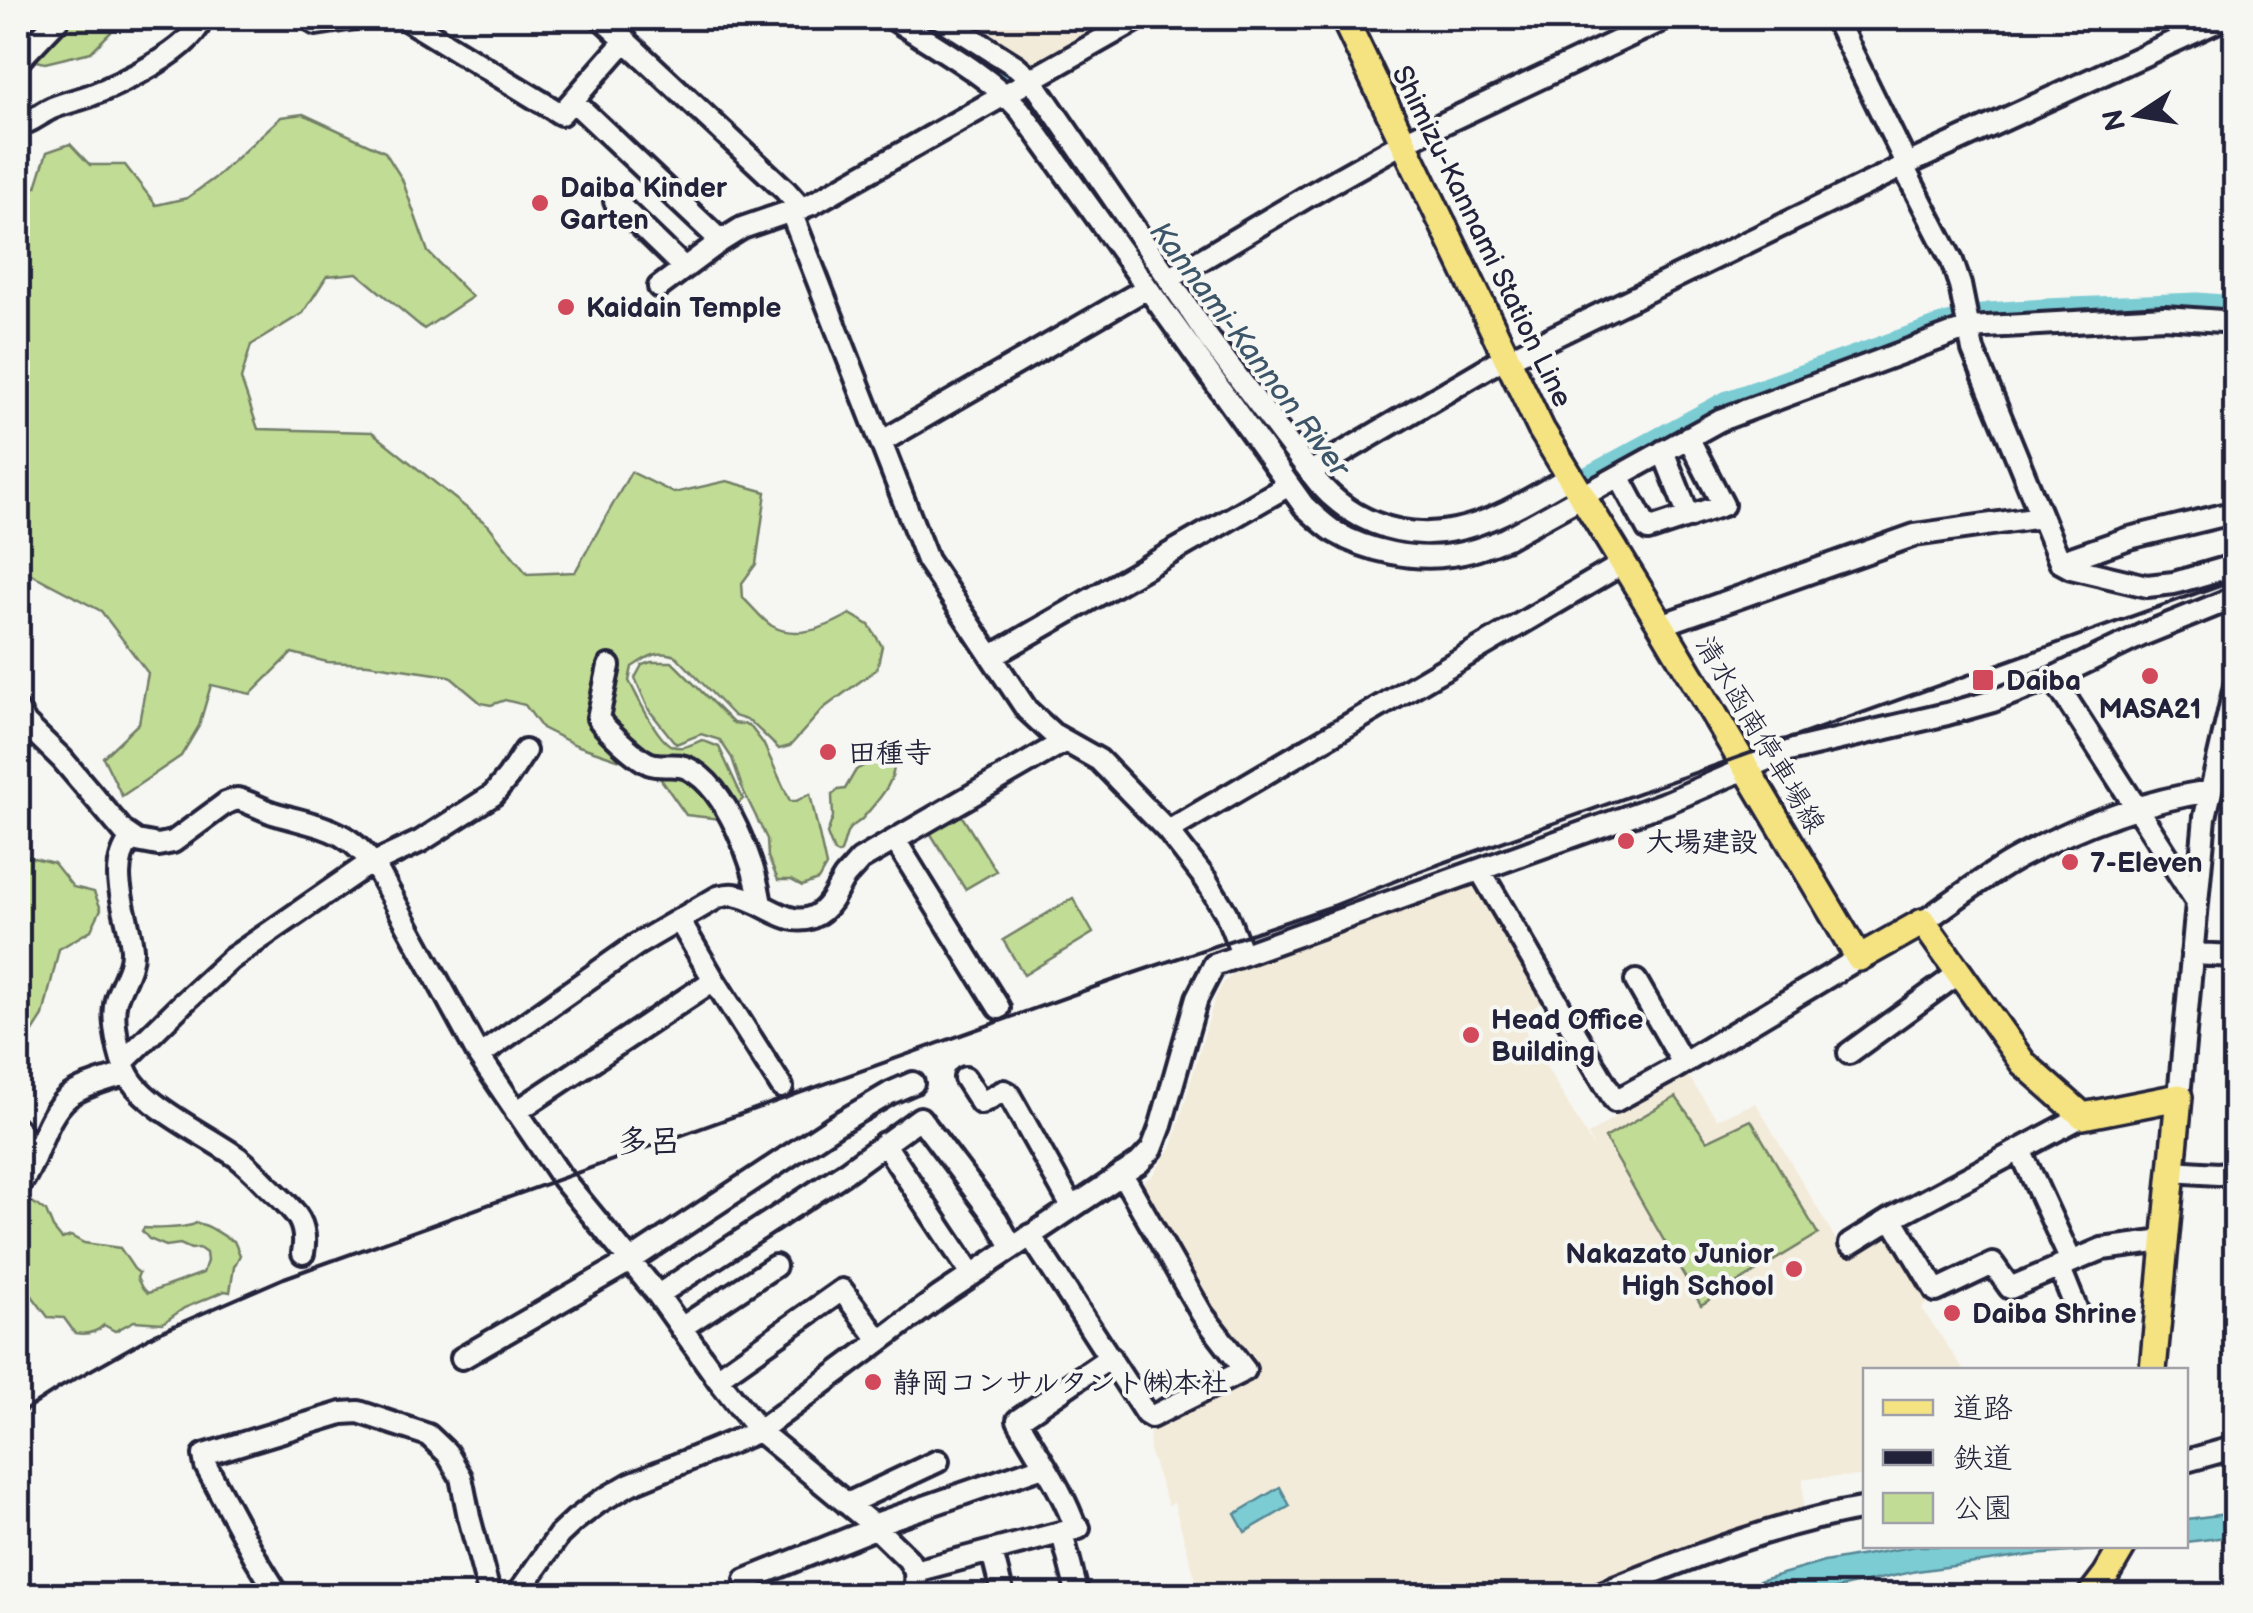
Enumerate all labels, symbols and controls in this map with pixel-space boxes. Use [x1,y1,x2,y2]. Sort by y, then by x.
street label: Shimizu-Kannami Station Line [1384,61,1579,413]
north arrow [2088,65,2188,165]
text: N [2097,106,2133,134]
place label: Daiba Kinder Garten [560,172,728,237]
marker: Daiba Kinder Garten [529,192,551,214]
water label: Kannami-Kannon River [1141,215,1358,486]
place label: Kaidain Temple [586,292,781,325]
marker: Kaidain Temple [555,296,577,318]
street label: 清水函南停車場線 [1688,630,1832,839]
place label: Daiba [2006,665,2081,698]
marker: MASA21 [2139,665,2161,687]
marker: Daiba [1970,667,1996,693]
place label: MASA21 [2098,693,2202,726]
place label: 田種寺 [848,737,932,770]
marker: 田種寺 [817,741,839,763]
place label: 大場建設 [1646,826,1758,859]
marker: 大場建設 [1615,830,1637,852]
place label: 7-Eleven [2090,847,2203,880]
marker: 7-Eleven [2059,851,2081,873]
place label: Head Office Building [1491,1004,1643,1069]
marker: Head Office Building [1460,1024,1482,1046]
district label: 多呂 [617,1123,681,1162]
place label: Nakazato Junior High School [1565,1238,1775,1303]
marker: Nakazato Junior High School [1783,1258,1805,1280]
place label: Daiba Shrine [1972,1298,2137,1331]
marker: Daiba Shrine [1941,1302,1963,1324]
place label: 静岡コンサルタント㈱本社 [893,1367,1228,1400]
legend [1863,1368,2188,1548]
marker: 静岡コンサルタント㈱本社 [862,1371,884,1393]
text: 道路 [1953,1391,2013,1427]
text: 鉄道 [1953,1441,2013,1477]
text: 公園 [1953,1491,2013,1527]

